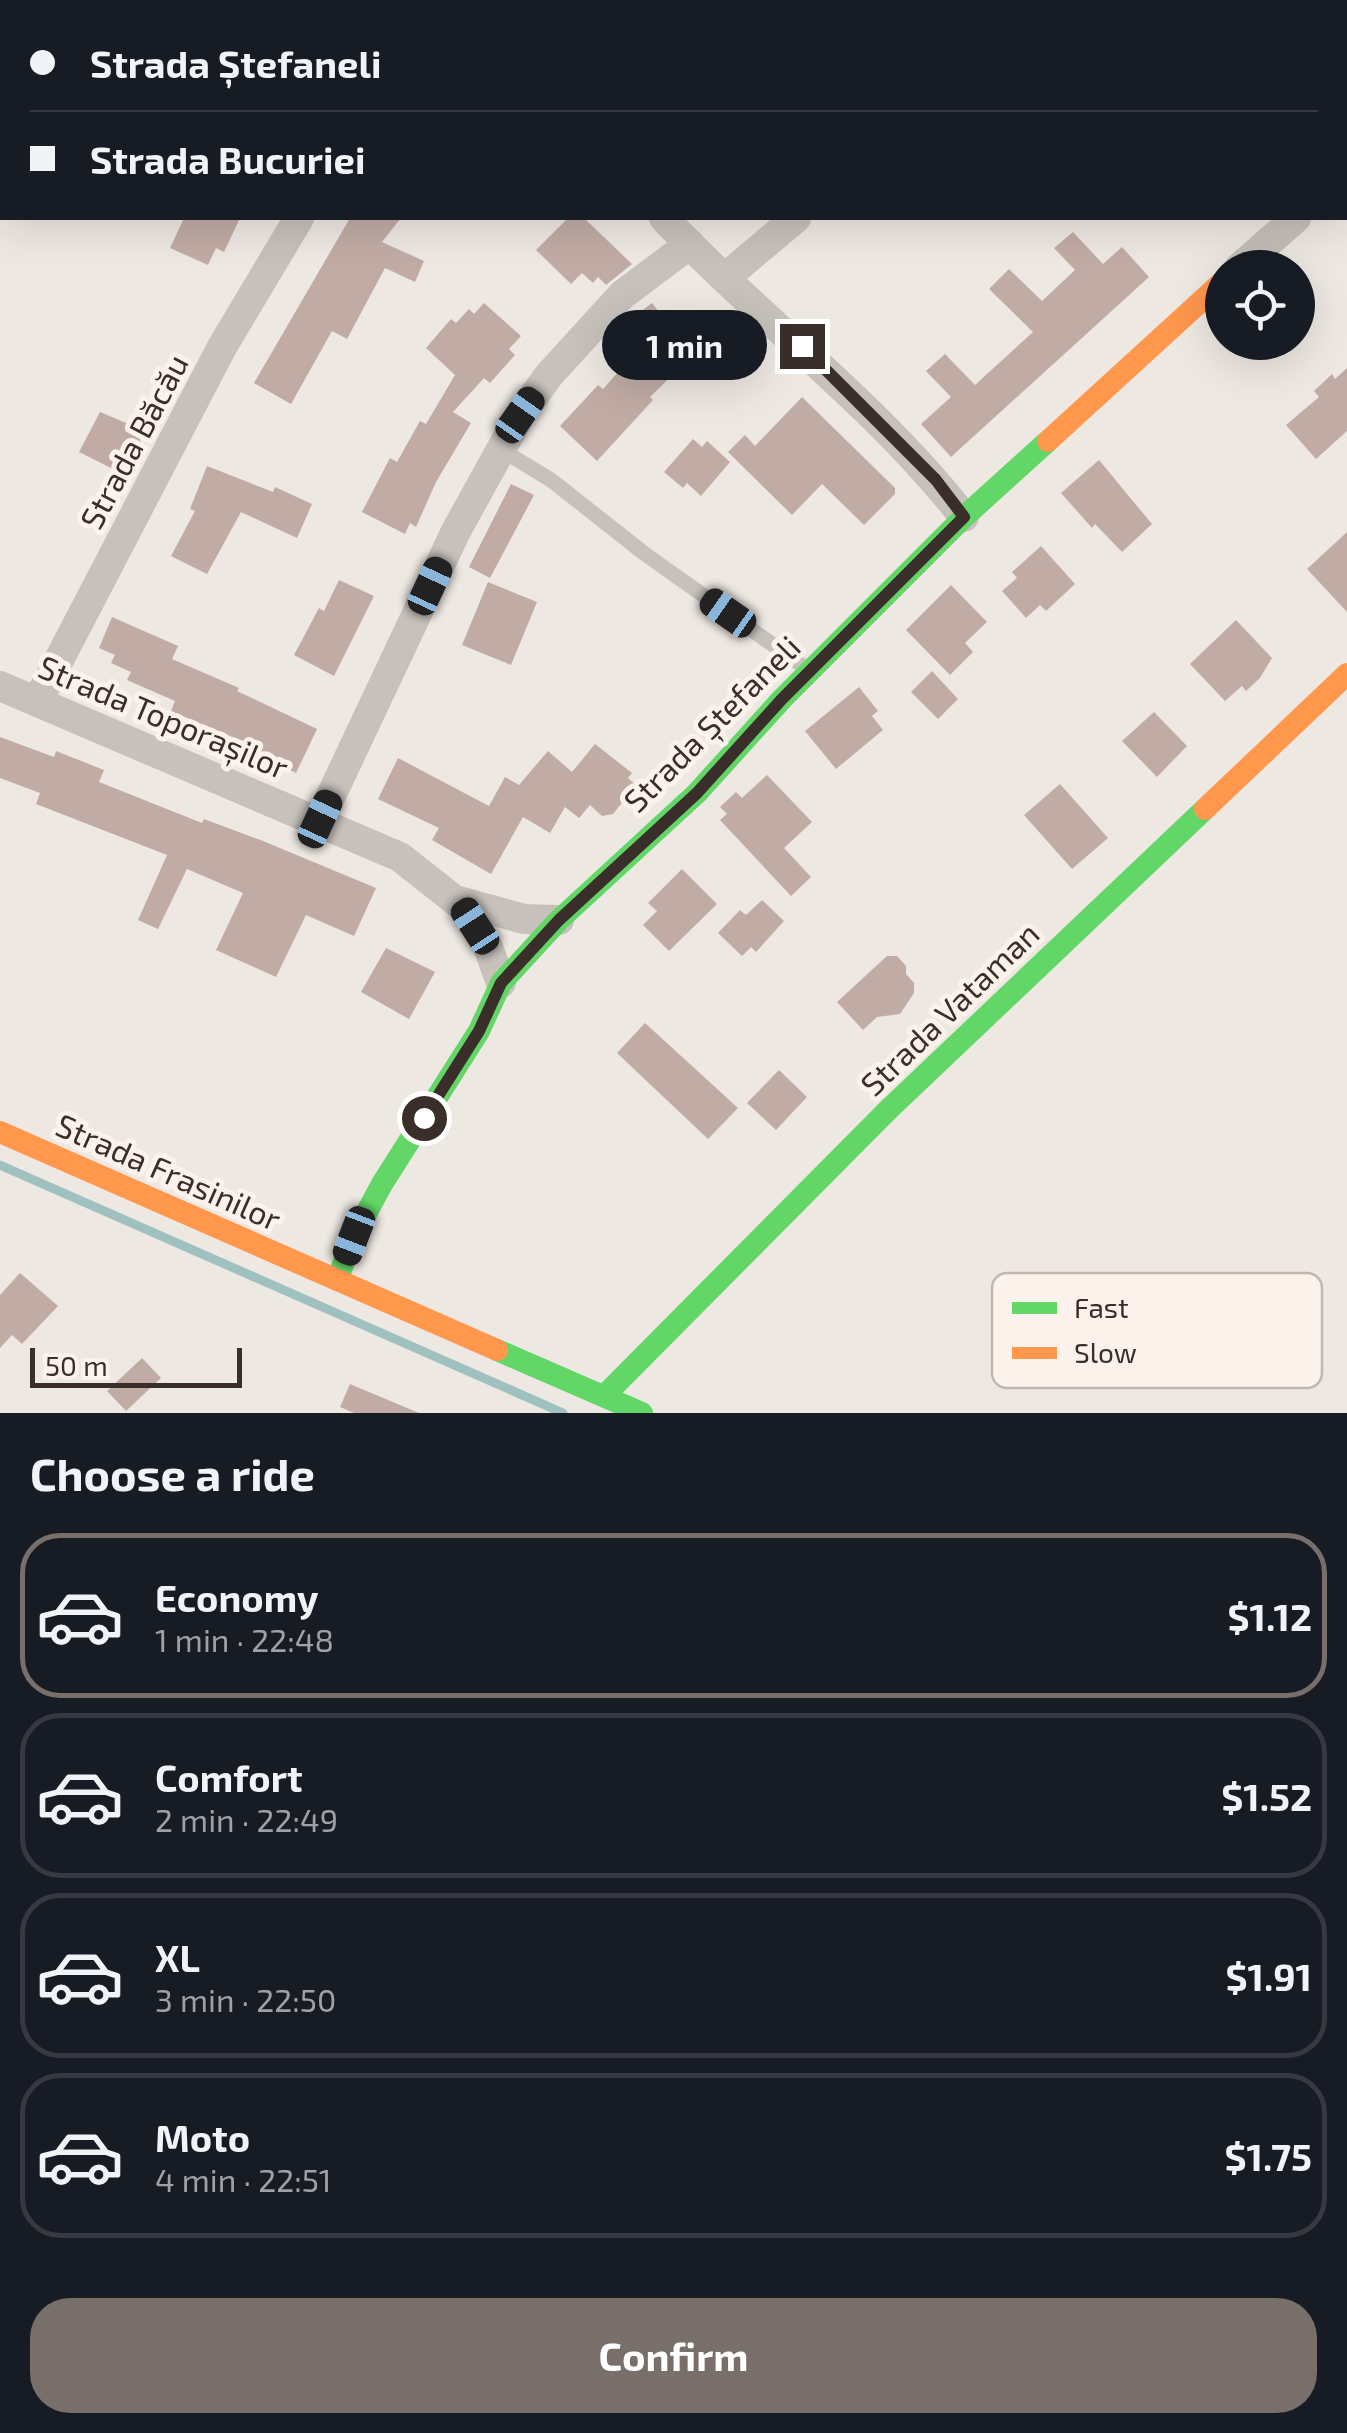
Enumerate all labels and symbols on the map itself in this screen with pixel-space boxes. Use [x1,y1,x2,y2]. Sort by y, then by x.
callout: 1 min [602,311,767,381]
route end [780,324,825,369]
street label: Strada Băcău [71,347,195,535]
car [491,382,549,448]
car [404,552,456,620]
car [695,584,761,642]
street label: Strada Ștefaneli [615,627,809,821]
street label: Strada Toporașilor [32,646,295,789]
car [294,785,346,853]
car [446,893,504,959]
street label: Strada Vataman [852,913,1046,1103]
route start [402,1096,447,1141]
street label: Strada Frasinilor [51,1104,287,1238]
car [329,1203,379,1269]
legend [992,1273,1322,1388]
text: Fast [1074,1290,1129,1324]
text: Slow [1074,1335,1137,1369]
scale bar [30,1343,242,1388]

